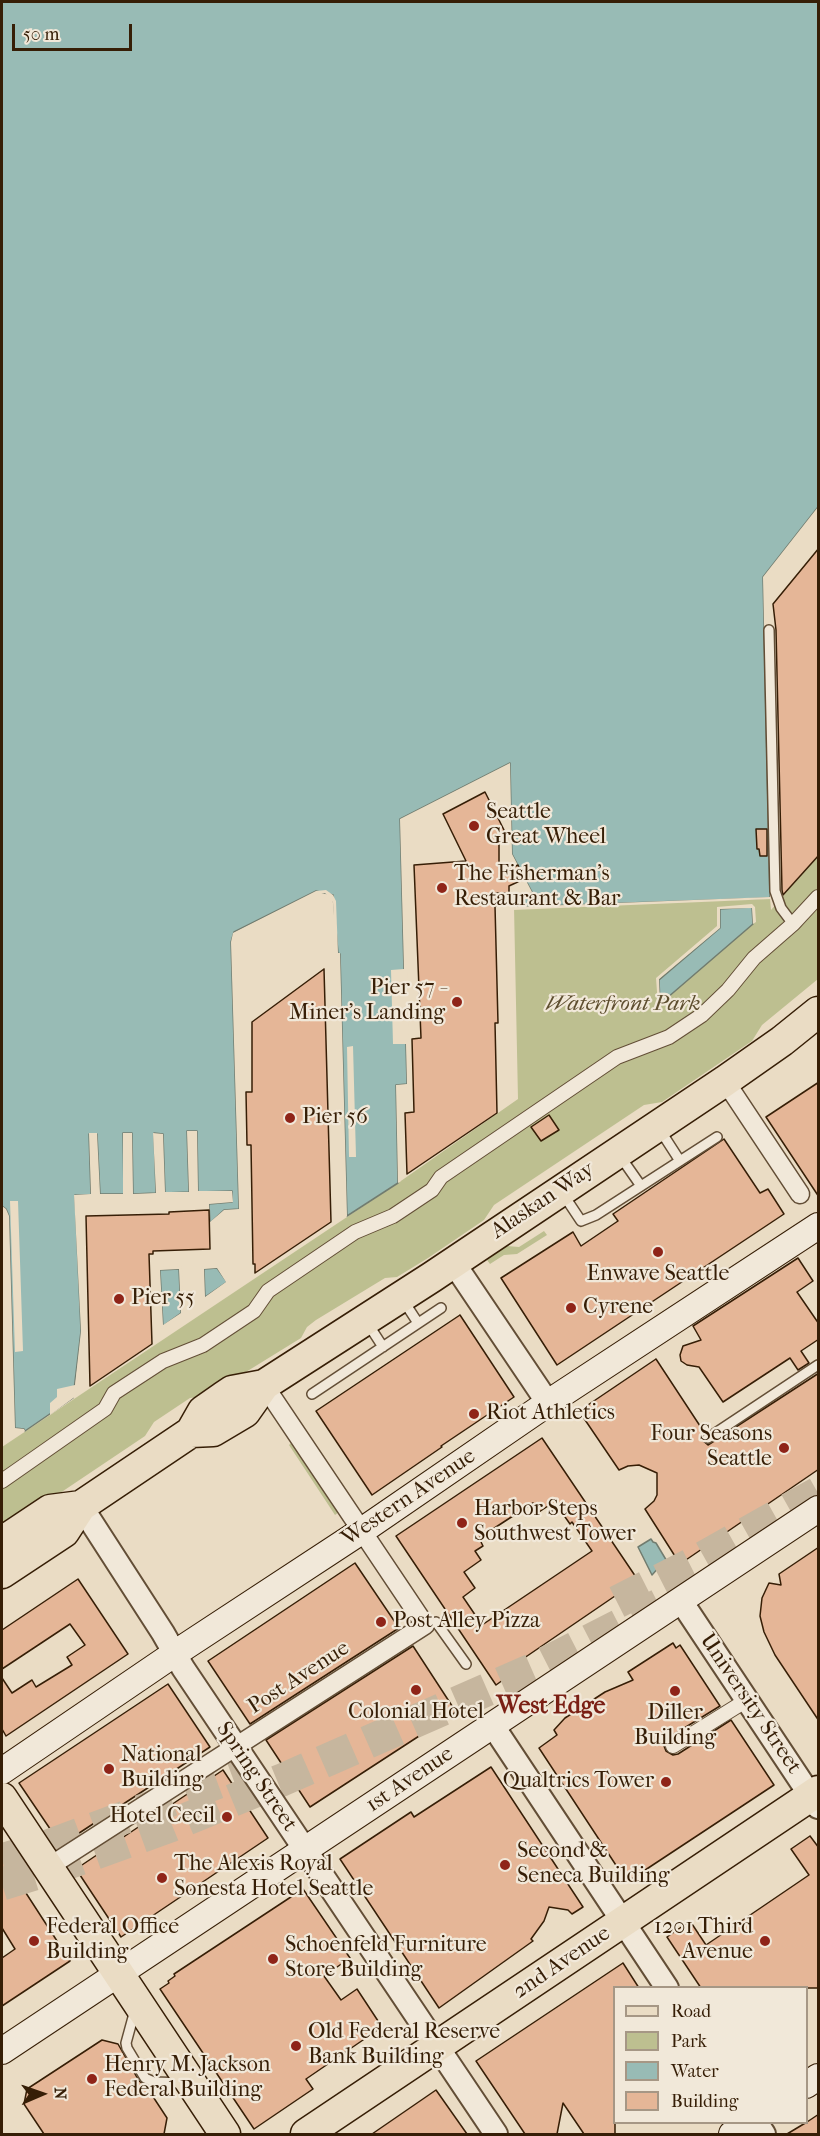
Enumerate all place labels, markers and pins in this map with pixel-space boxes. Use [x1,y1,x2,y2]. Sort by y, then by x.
place label: Seattle Great Wheel [486,800,606,852]
marker: Seattle Great Wheel [467,819,481,833]
place label: The Fisherman's Restaurant & Bar [454,862,620,914]
marker: The Fisherman's Restaurant & Bar [435,881,449,895]
place label: Pier 57 - Miner's Landing [289,976,445,1028]
marker: Pier 57 - Miner's Landing [450,995,464,1009]
place label: Pier 56 [302,1105,368,1131]
marker: Pier 56 [283,1111,297,1125]
marker: Enwave Seattle [651,1245,665,1259]
place label: Enwave Seattle [587,1262,729,1288]
place label: Pier 55 [131,1286,194,1312]
marker: Pier 55 [112,1292,126,1306]
place label: Cyrene [583,1295,653,1321]
marker: Cyrene [564,1301,578,1315]
place label: Riot Athletics [486,1401,615,1427]
marker: Riot Athletics [467,1407,481,1421]
place label: Four Seasons Seattle [650,1422,772,1474]
marker: Four Seasons Seattle [777,1441,791,1455]
place label: Harbor Steps Southwest Tower [474,1497,636,1548]
marker: Harbor Steps Southwest Tower [455,1516,469,1530]
place label: Post Alley Pizza [393,1609,540,1635]
marker: Post Alley Pizza [374,1615,388,1629]
marker: Colonial Hotel [409,1683,423,1697]
marker: Diller Building [668,1684,682,1698]
place label: Colonial Hotel [348,1700,484,1726]
place label: Diller Building [634,1701,716,1753]
place label: National Building [121,1743,203,1795]
marker: National Building [102,1762,116,1776]
place label: Qualtrics Tower [503,1769,654,1795]
marker: Qualtrics Tower [659,1775,673,1789]
place label: Hotel Cecil [109,1804,215,1830]
marker: Hotel Cecil [220,1810,234,1824]
place label: Second & Seneca Building [517,1839,670,1891]
place label: The Alexis Royal Sonesta Hotel Seattle [174,1852,373,1904]
marker: Second & Seneca Building [498,1858,512,1872]
marker: The Alexis Royal Sonesta Hotel Seattle [155,1871,169,1885]
place label: Federal Office Building [46,1915,179,1966]
place label: 1201 Third Avenue [654,1915,753,1966]
place label: Schoenfeld Furniture Store Building [285,1933,487,1984]
marker: Federal Office Building [27,1934,41,1948]
marker: 1201 Third Avenue [758,1934,772,1948]
marker: Schoenfeld Furniture Store Building [266,1952,280,1966]
place label: Old Federal Reserve Bank Building [308,2020,500,2072]
marker: Old Federal Reserve Bank Building [289,2039,303,2053]
place label: Henry M. Jackson Federal Building [104,2053,270,2104]
marker: Henry M. Jackson Federal Building [85,2072,99,2086]

